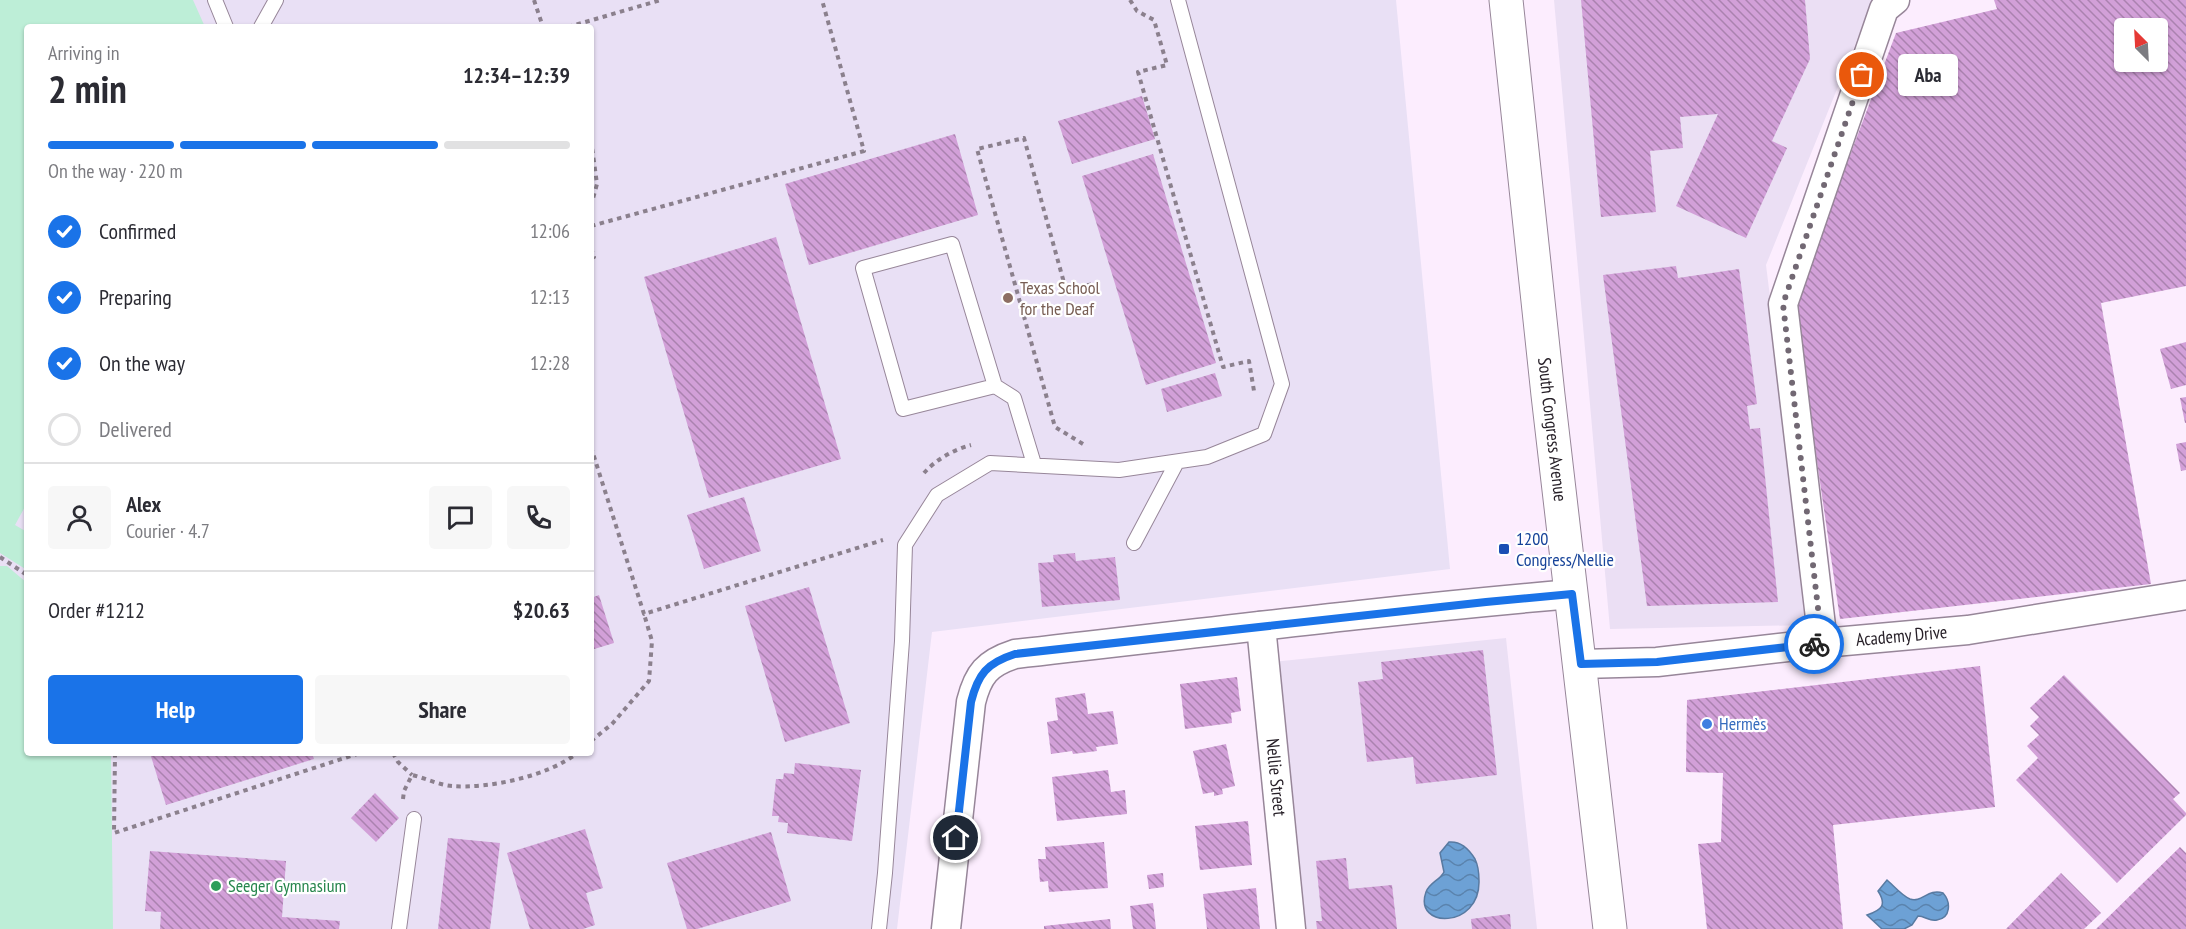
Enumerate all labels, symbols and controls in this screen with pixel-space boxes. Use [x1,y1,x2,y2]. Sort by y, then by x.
north arrow [2114,18,2168,72]
map controls [2114,18,2168,72]
text: Arriving in [48,40,120,66]
pin [1836,49,1887,100]
callout: Aba [1898,54,1958,96]
icon: bag [1845,58,1878,91]
text: 12:34–12:39 [463,61,570,89]
text: Aba [1914,62,1942,88]
text: 2 min [48,63,127,114]
text: On the way · 220 m [48,158,183,184]
icon: check [48,215,81,248]
text: Confirmed [99,217,176,245]
text: 12:06 [530,218,570,244]
place label: Texas School for the Deaf [1020,276,1100,320]
icon: check [48,281,81,314]
text: Preparing [99,283,172,311]
text: 12:13 [530,284,570,310]
marker: Texas School for the Deaf [1001,291,1015,305]
icon: check [48,347,81,380]
text: On the way [99,349,185,377]
text: 12:28 [530,350,570,376]
street label: South Congress Avenue [1533,356,1572,503]
text: Delivered [99,415,172,443]
button: person [48,486,111,549]
button: chat [429,486,492,549]
button: phone [507,486,570,549]
text: Alex [126,490,161,518]
text: Courier · 4.7 [126,518,210,544]
place label: 1200 Congress/Nellie [1516,527,1614,571]
marker: 1200 Congress/Nellie [1497,542,1511,556]
text: Order #1212 [48,596,145,624]
text: $20.63 [513,596,570,624]
courier [1784,614,1844,674]
street label: Academy Drive [1855,620,1948,651]
icon: bike [1798,628,1831,661]
button: Help [48,675,303,744]
button: Share [315,675,570,744]
place label: Hermès [1719,712,1766,735]
marker: Hermès [1700,717,1714,731]
street label: Nellie Street [1261,737,1292,817]
pin [930,812,981,863]
icon: home [939,821,972,854]
place label: Seeger Gymnasium [228,874,346,897]
marker: Seeger Gymnasium [209,879,223,893]

